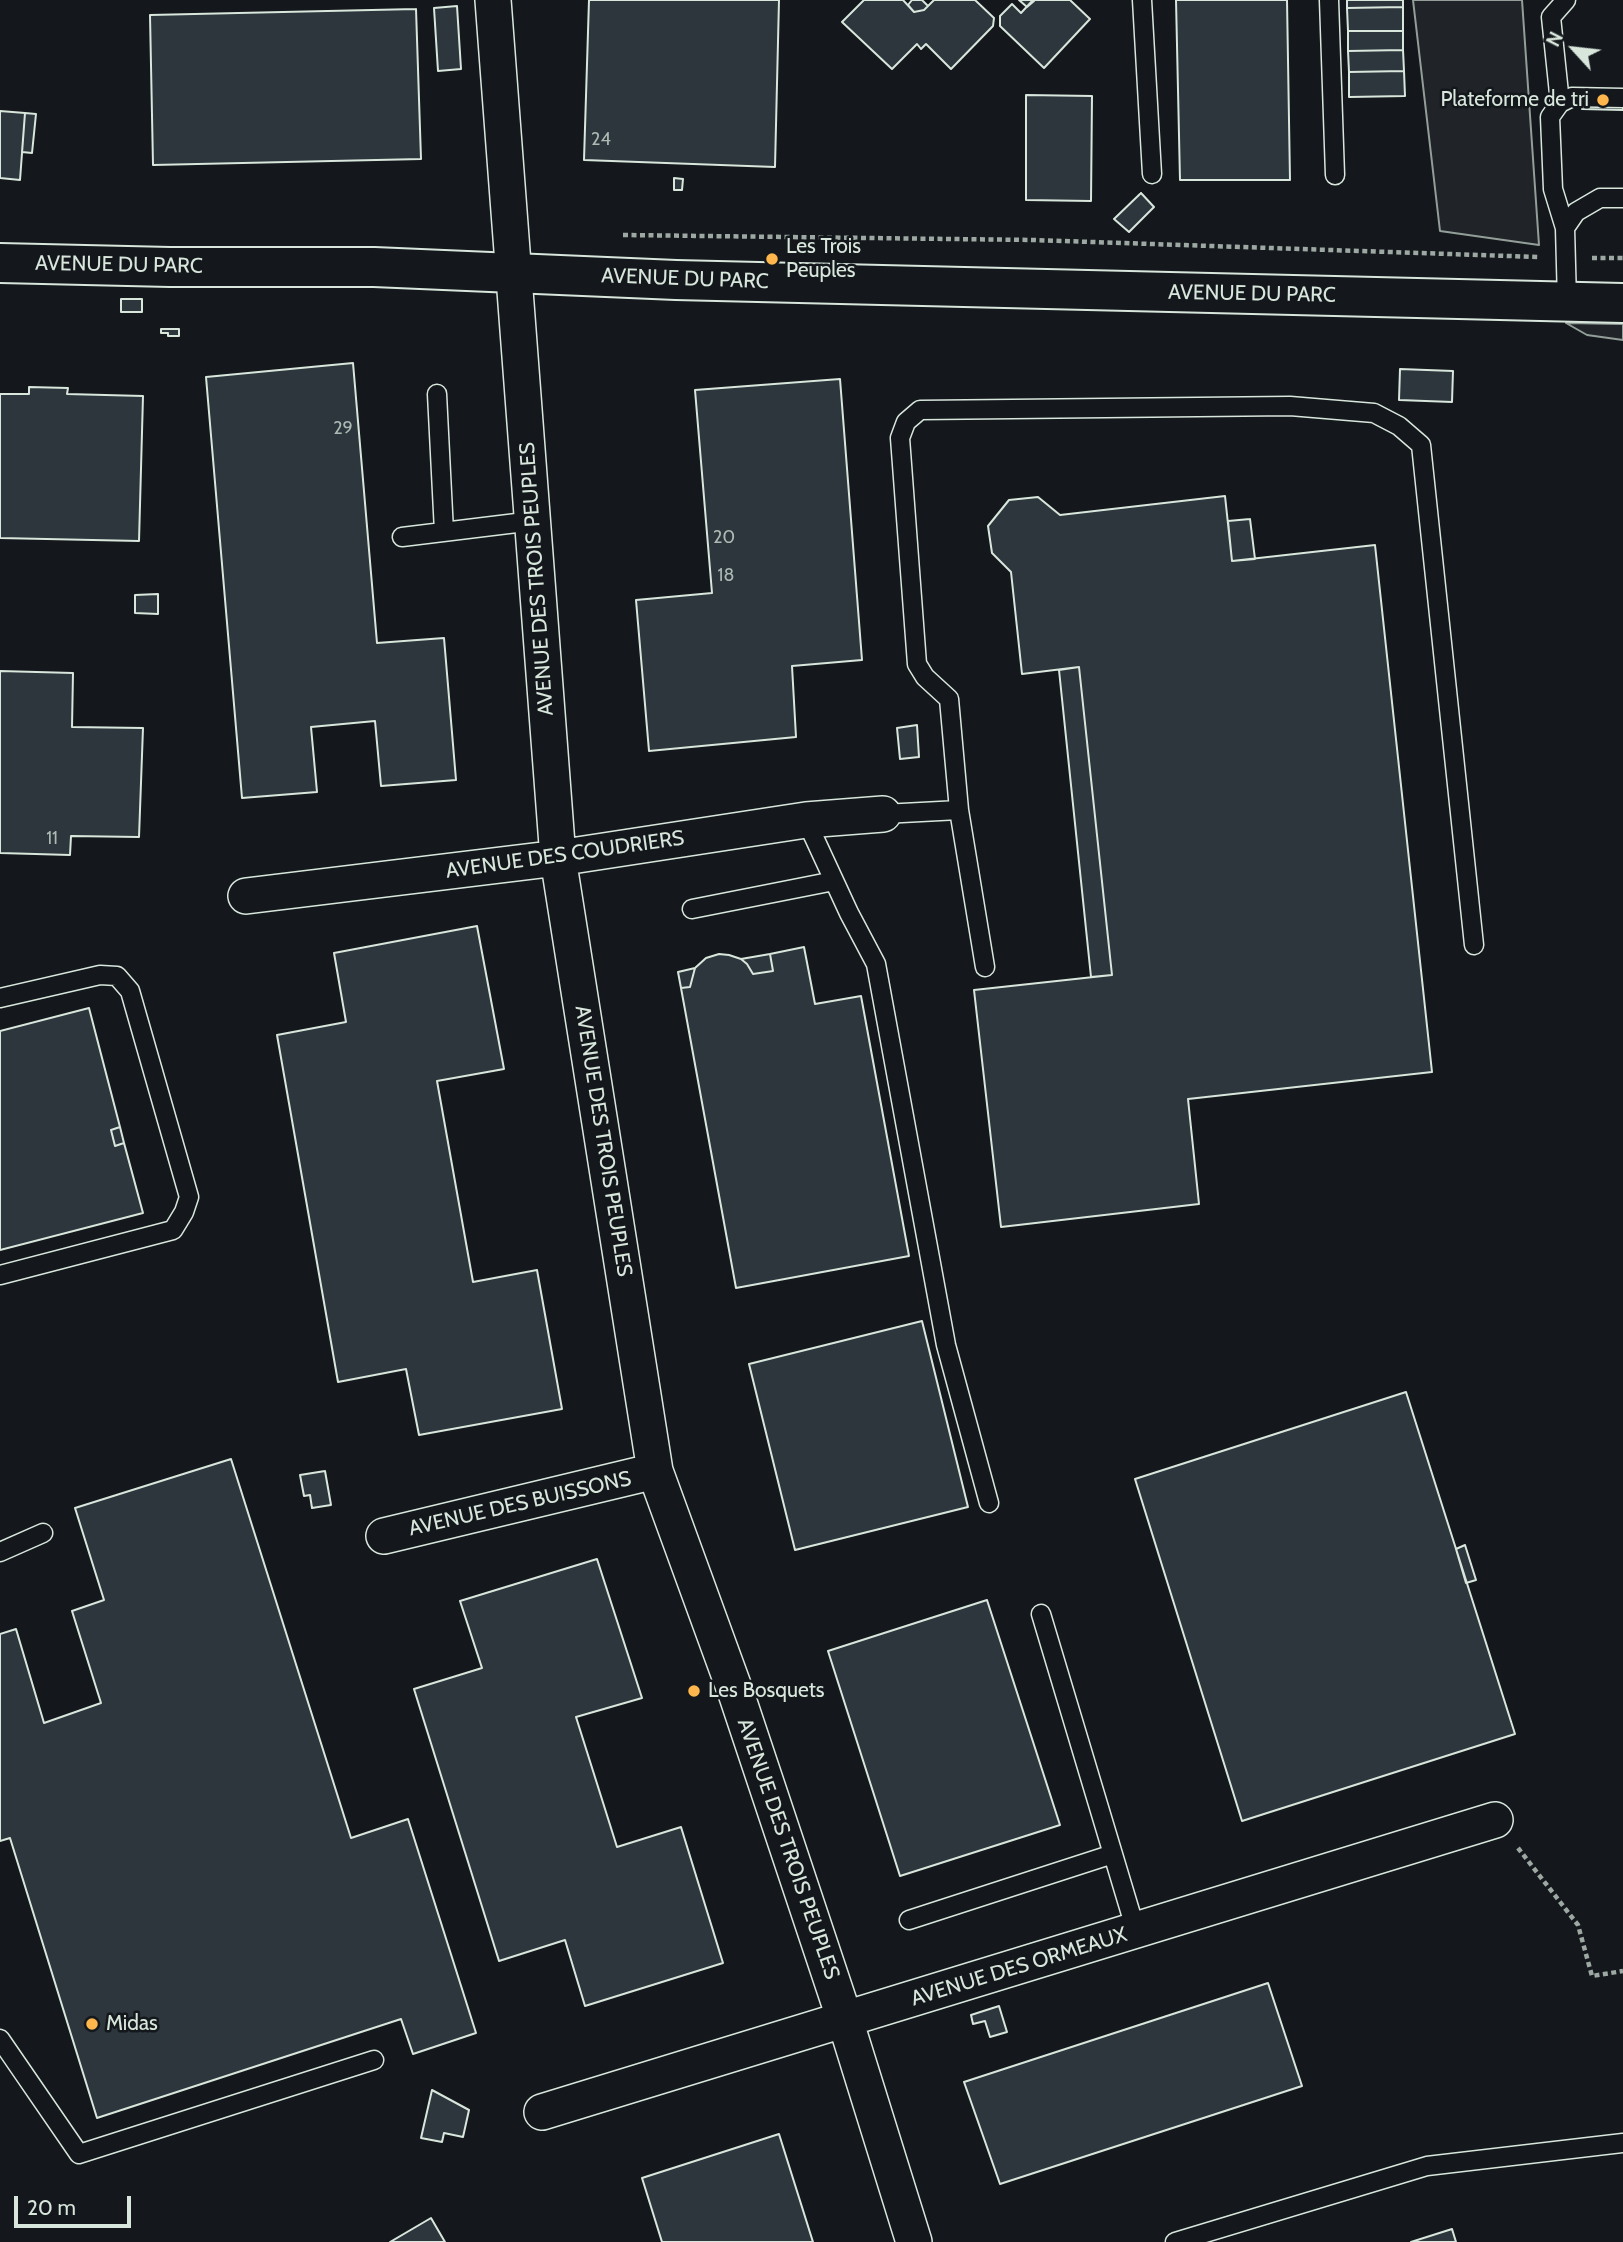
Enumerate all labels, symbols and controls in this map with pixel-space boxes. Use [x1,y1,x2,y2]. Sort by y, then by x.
north arrow [1539,14,1609,84]
text: N [1542,28,1568,50]
place label: Plateforme de tri [1440,87,1589,113]
marker: Plateforme de tri [1595,92,1611,108]
house number: 24 [591,129,611,151]
place label: Les Trois Peuples [786,234,861,284]
street label: AVENUE DU PARC [35,251,203,279]
marker: Les Trois Peuples [764,251,780,267]
street label: AVENUE DU PARC [601,263,769,295]
street label: AVENUE DU PARC [1168,280,1336,308]
house number: 29 [333,418,353,440]
street label: AVENUE DES TROIS PEUPLES [515,441,559,717]
house number: 20 [713,527,735,549]
house number: 18 [718,565,734,587]
street label: AVENUE DES COUDRIERS [444,826,686,884]
house number: 11 [46,828,58,850]
street label: AVENUE DES TROIS PEUPLES [569,1004,637,1278]
street label: AVENUE DES BUISSONS [406,1466,634,1542]
place label: Les Bosquets [708,1678,824,1704]
marker: Les Bosquets [686,1683,702,1699]
street label: AVENUE DES TROIS PEUPLES [731,1715,845,1983]
street label: AVENUE DES ORMEAUX [908,1922,1130,2012]
place label: Midas [106,2011,158,2037]
marker: Midas [84,2016,100,2032]
scale bar [18,2182,135,2226]
text: 20 m [27,2195,76,2220]

